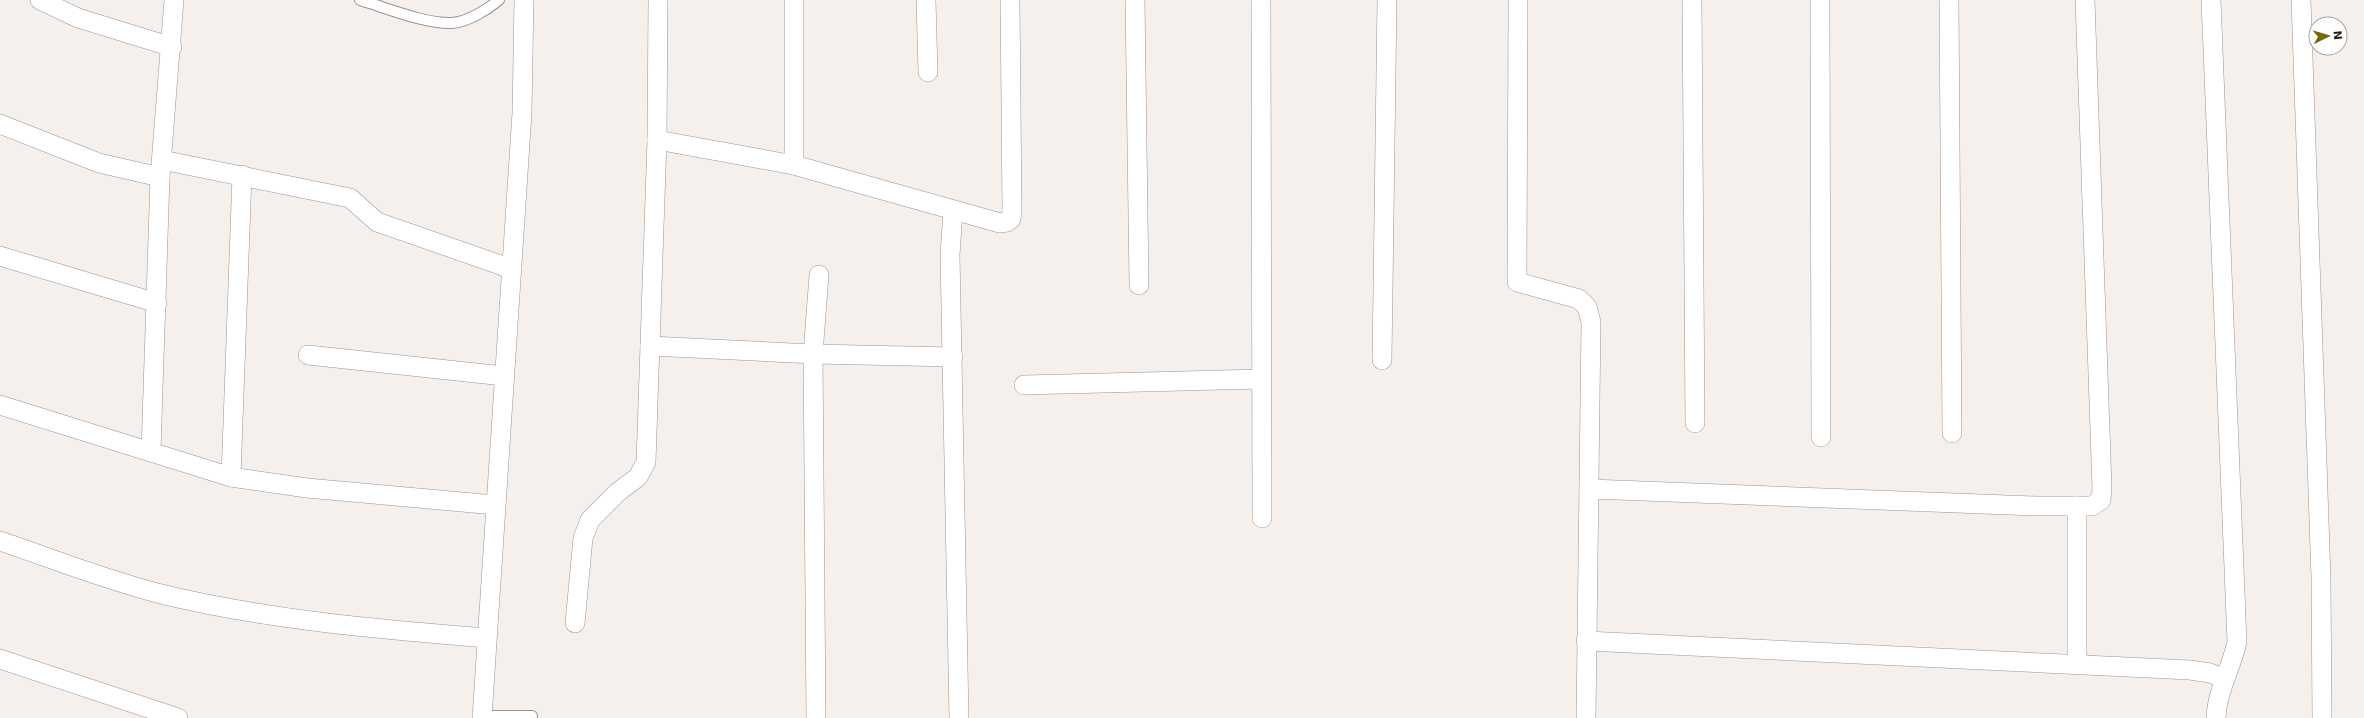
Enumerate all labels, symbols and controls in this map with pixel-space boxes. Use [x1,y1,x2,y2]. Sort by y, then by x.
north arrow [2308,16,2348,56]
text: N [2331,30,2344,40]

